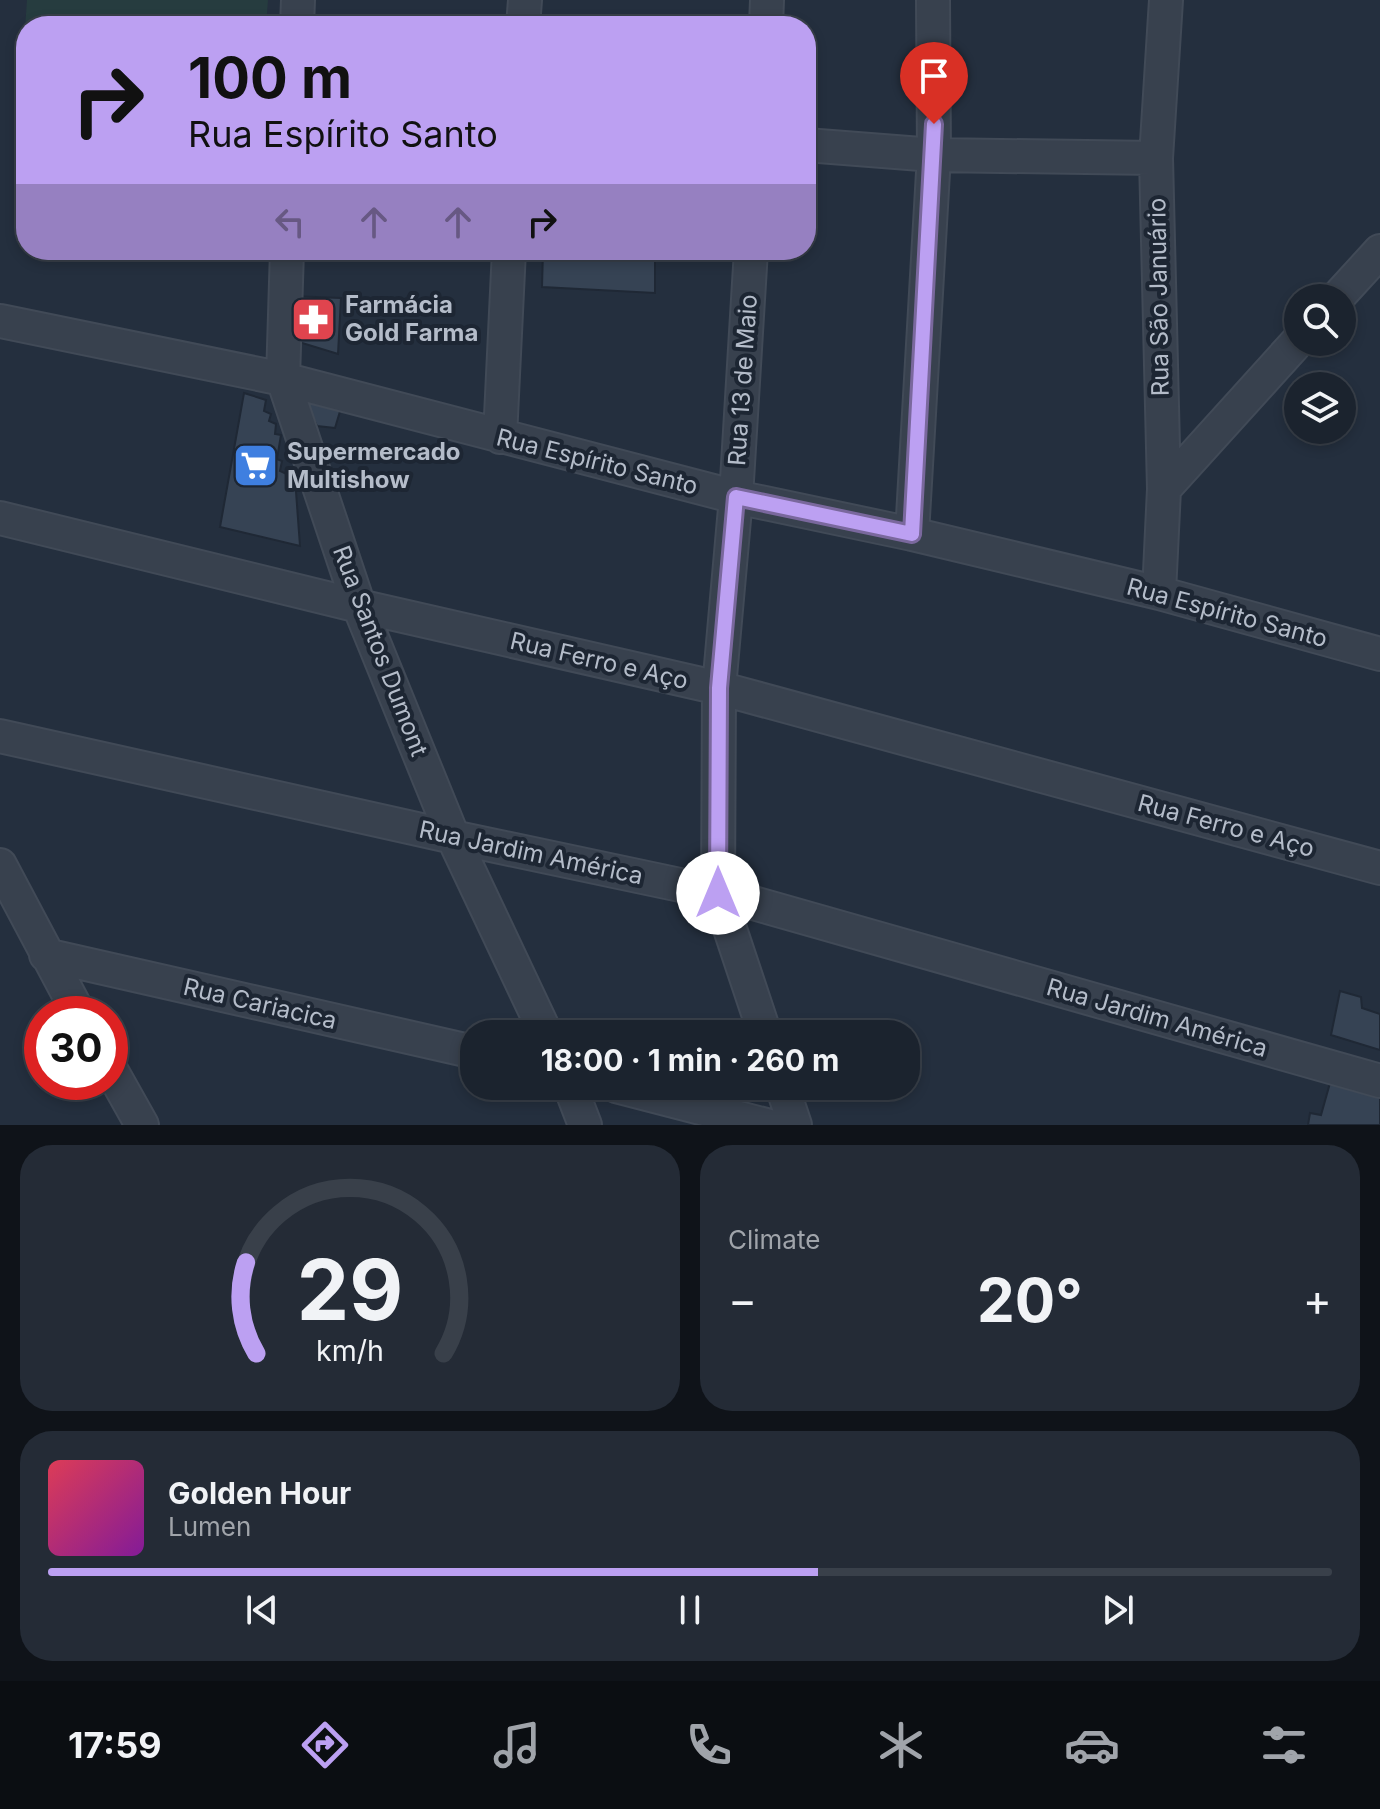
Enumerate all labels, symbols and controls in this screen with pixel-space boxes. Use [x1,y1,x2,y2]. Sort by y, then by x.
pin [900,42,968,124]
text: 100 m [188,44,352,112]
icon: right [56,48,160,152]
icon: arrive [912,54,956,98]
text: Rua Espírito Santo [188,112,498,156]
street label: Rua São Januário [1142,198,1175,397]
icon: left [268,200,312,244]
icon: ahead [352,200,396,244]
icon: ahead [436,200,480,244]
icon: right [520,200,564,244]
map controls [1284,284,1356,444]
button: search [1284,284,1356,356]
place label: Farmácia Gold Farma [345,290,478,347]
street label: Rua 13 de Maio [722,293,763,467]
pharmacy icon: Farmácia Gold Farma [290,295,338,343]
button: layers [1284,372,1356,444]
street label: Rua Espírito Santo [493,422,701,501]
place label: Supermercado Multishow [287,437,461,494]
supermarket icon: Supermercado Multishow [232,442,280,490]
street label: Rua Santos Dumont [327,541,434,760]
street label: Rua Espírito Santo [1124,572,1331,653]
street label: Rua Ferro e Aço [507,626,691,695]
street label: Rua Ferro e Aço [1135,788,1318,863]
street label: Rua Jardim América [416,815,646,890]
position arrow [676,851,760,935]
street label: Rua Cariacica [181,972,340,1035]
street label: Rua Jardim América [1043,972,1271,1063]
speed limit sign: 30 [24,996,128,1100]
text: 18:00 · 1 min · 260 m [541,1042,839,1078]
text: Climate [728,1224,820,1255]
text: 29 [297,1239,403,1340]
text: 20° [977,1264,1083,1336]
text: − [728,1273,757,1327]
text: + [1303,1273,1332,1327]
text: km/h [316,1333,384,1368]
text: Golden Hour [168,1475,351,1511]
text: Lumen [168,1511,251,1542]
icon: previous [240,1588,284,1632]
icon: pause [668,1588,712,1632]
icon: next [1096,1588,1140,1632]
icon: directions [297,1717,353,1773]
icon: music [489,1717,545,1773]
icon: phone [681,1717,737,1773]
icon: climate [873,1717,929,1773]
icon: car [1064,1717,1120,1773]
icon: filters [1256,1717,1312,1773]
text: 17:59 [68,1723,162,1767]

